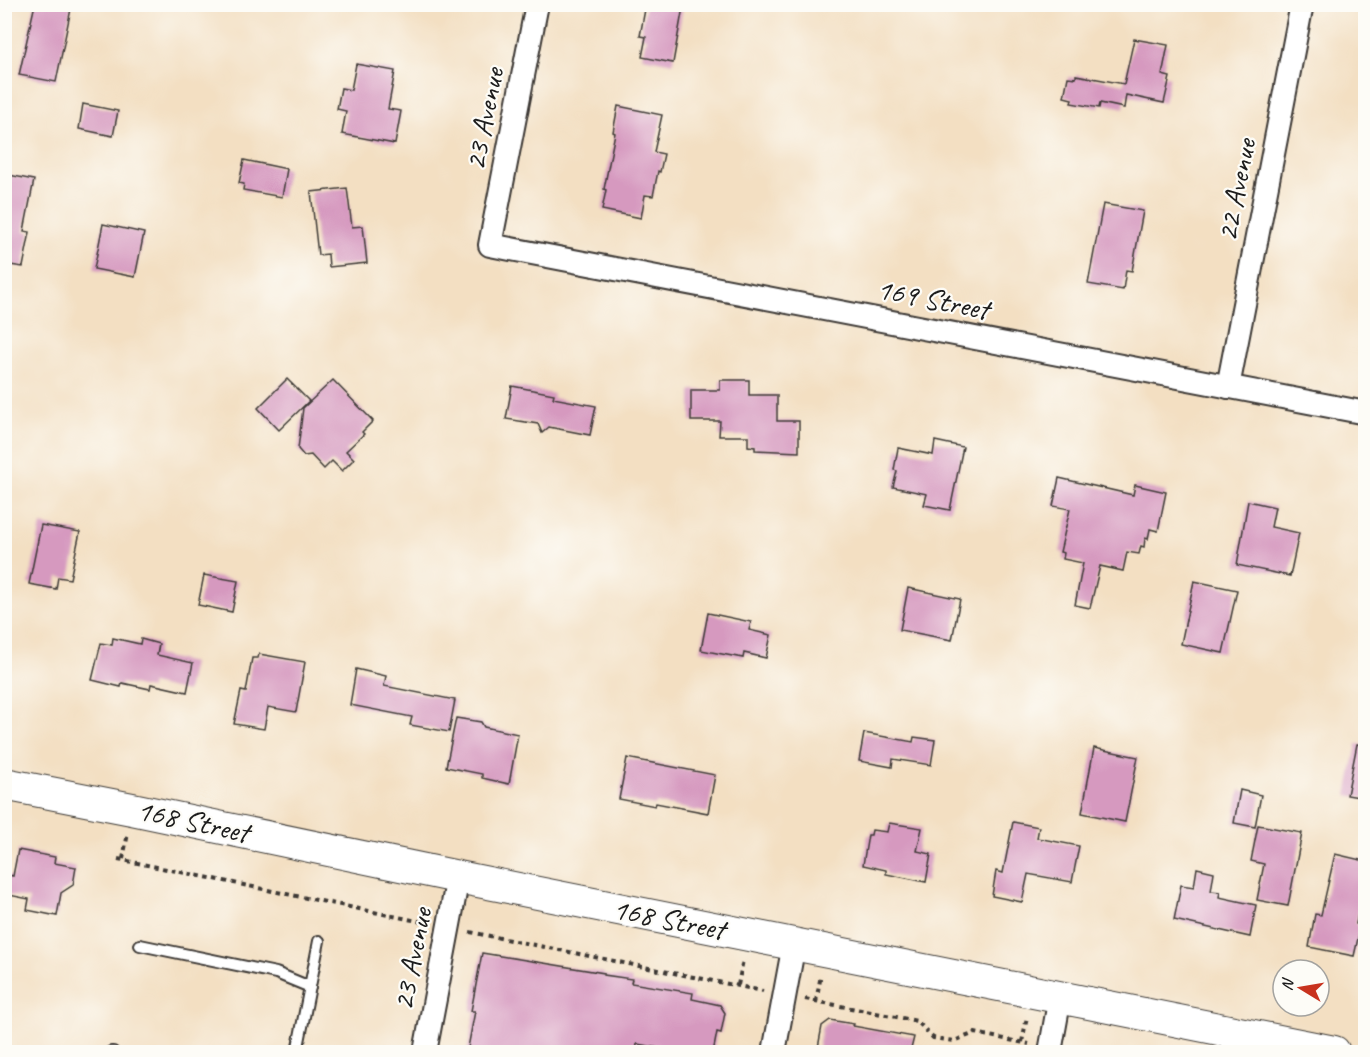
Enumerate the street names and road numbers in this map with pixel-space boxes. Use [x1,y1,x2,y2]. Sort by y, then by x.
street label: 23 Avenue [456,63,513,173]
street label: 22 Avenue [1208,134,1265,244]
street label: 169 Street [874,270,996,329]
street label: 168 Street [134,791,256,852]
street label: 168 Street [610,890,732,949]
street label: 23 Avenue [384,903,441,1013]

